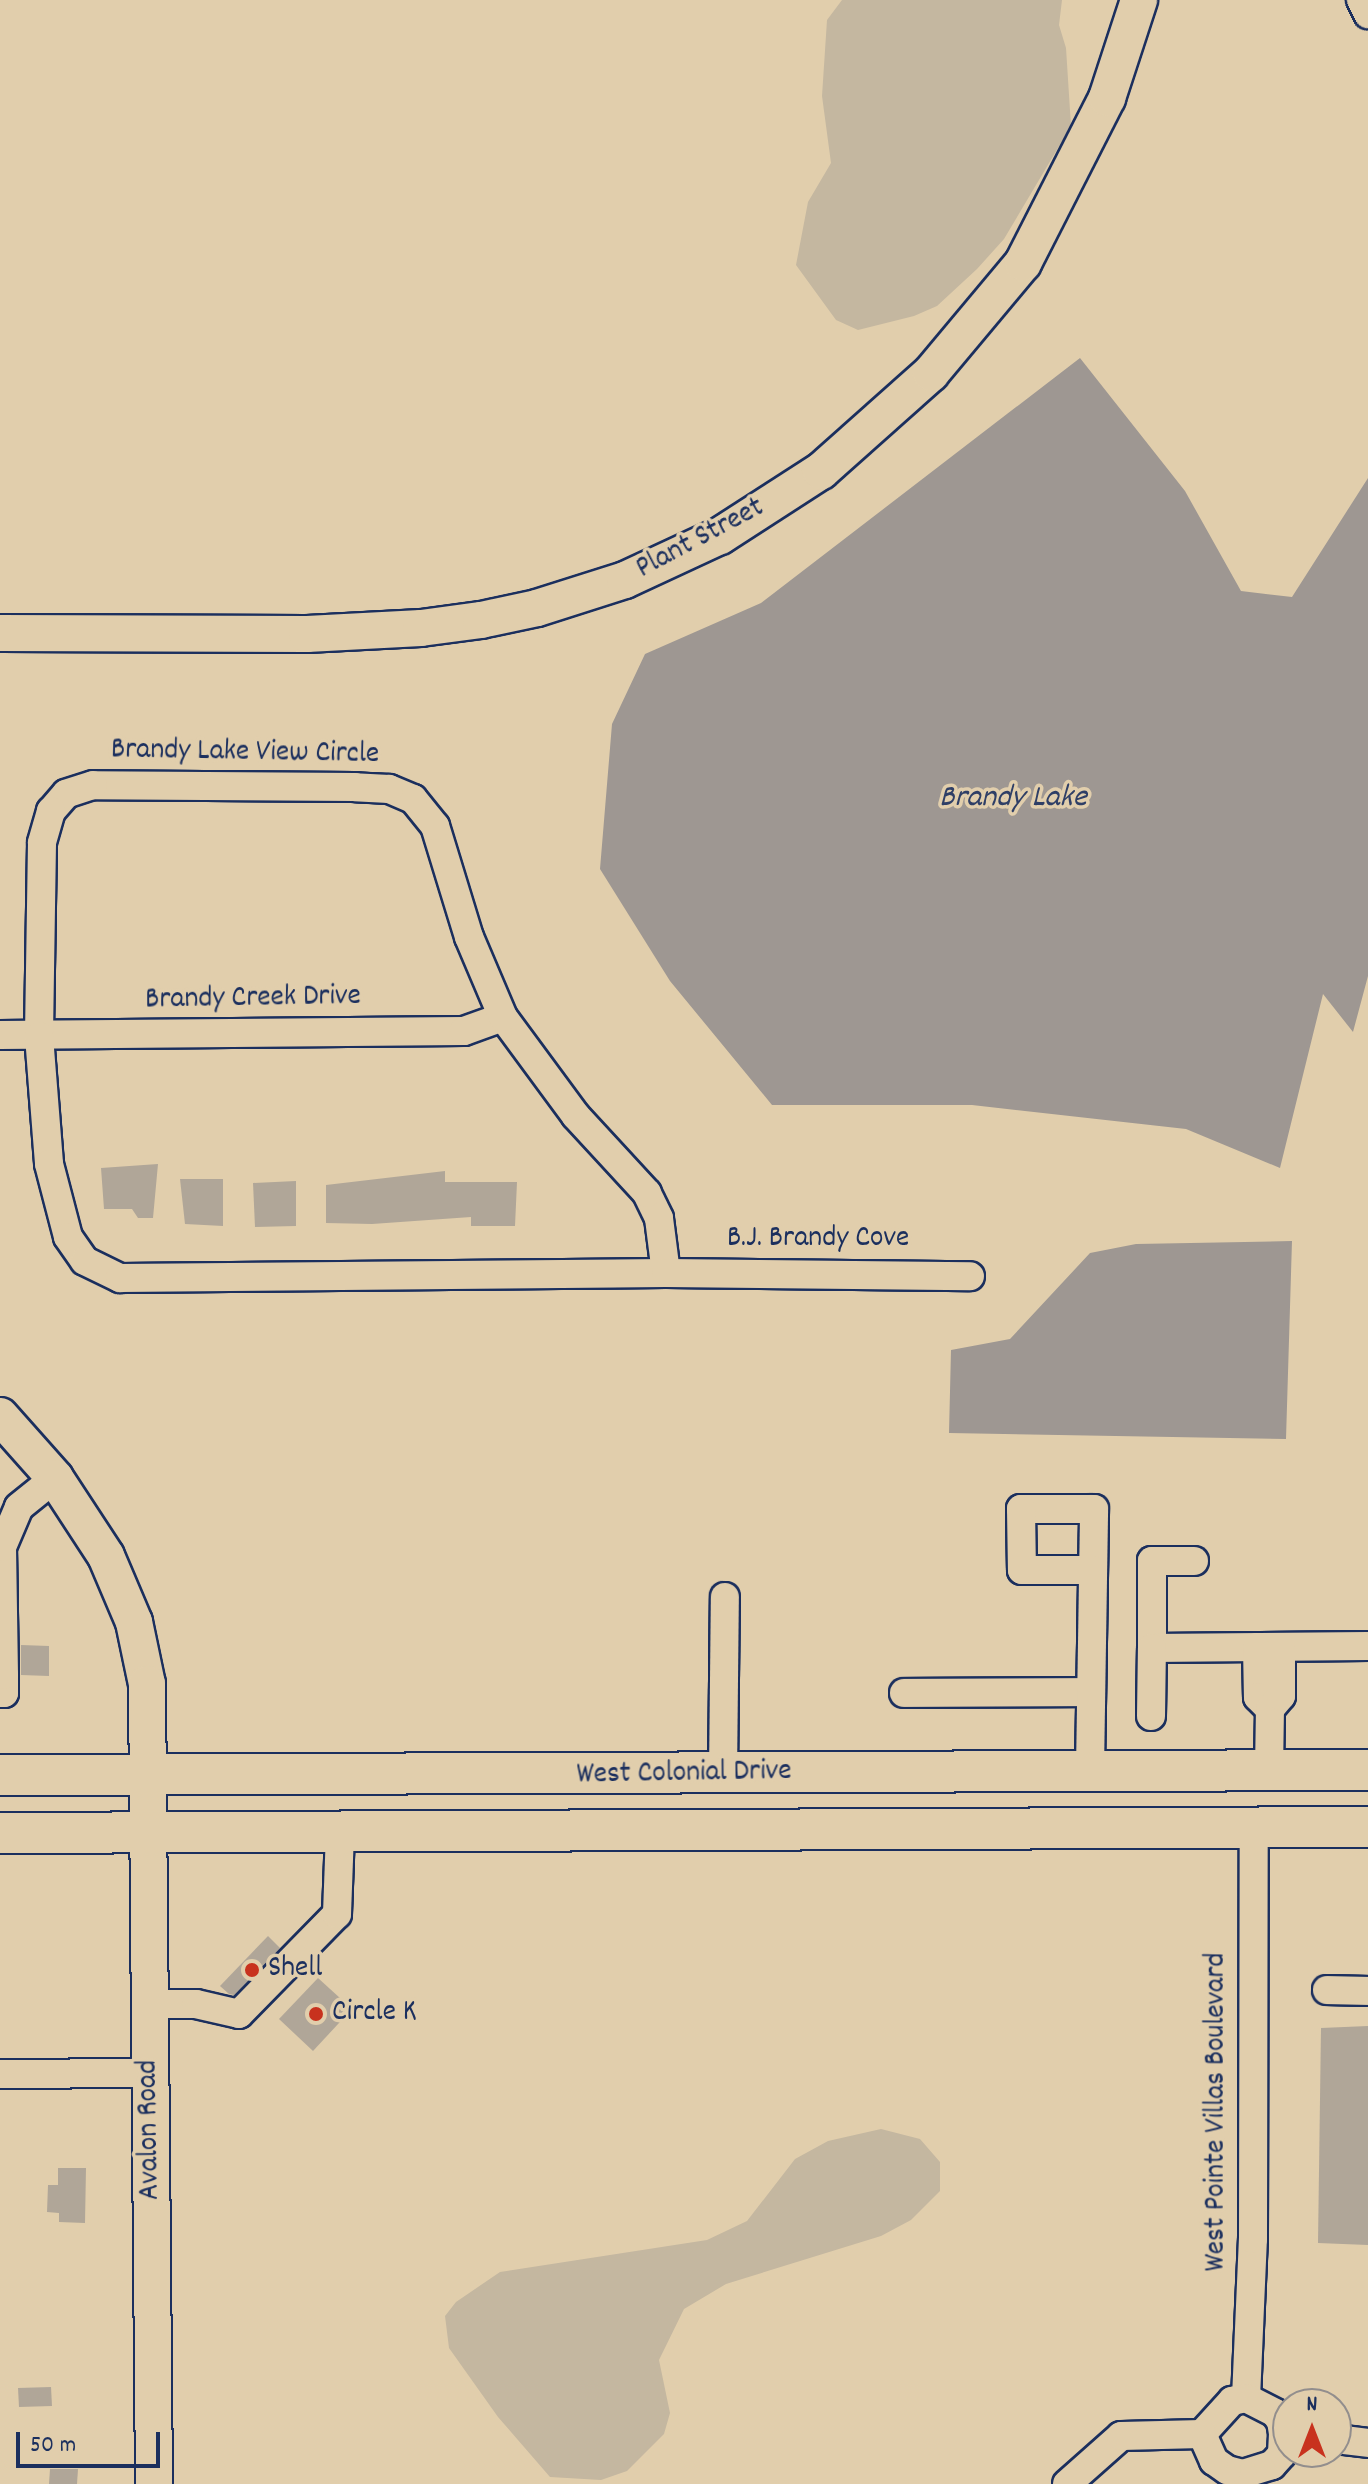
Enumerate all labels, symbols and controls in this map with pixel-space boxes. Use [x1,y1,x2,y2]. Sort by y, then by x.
street label: Plant Street [631,491,771,589]
street label: Brandy Lake View Circle [111,734,379,774]
water label: Brandy Lake [939,780,1087,818]
street label: Brandy Creek Drive [145,980,361,1020]
street label: B.J. Brandy Cove [727,1222,909,1258]
street label: West Colonial Drive [576,1755,792,1795]
place label: Shell [268,1952,322,1988]
street label: West Pointe Villas Boulevard [1200,1953,1236,2271]
marker: Shell [243,1961,261,1979]
place label: Circle K [332,1996,417,2032]
marker: Circle K [307,2005,325,2023]
street label: Avalon Road [132,2060,170,2200]
north arrow [1272,2388,1352,2468]
text: N [1307,2390,1317,2421]
scale bar [20,2416,164,2466]
text: 50 m [30,2429,76,2463]

